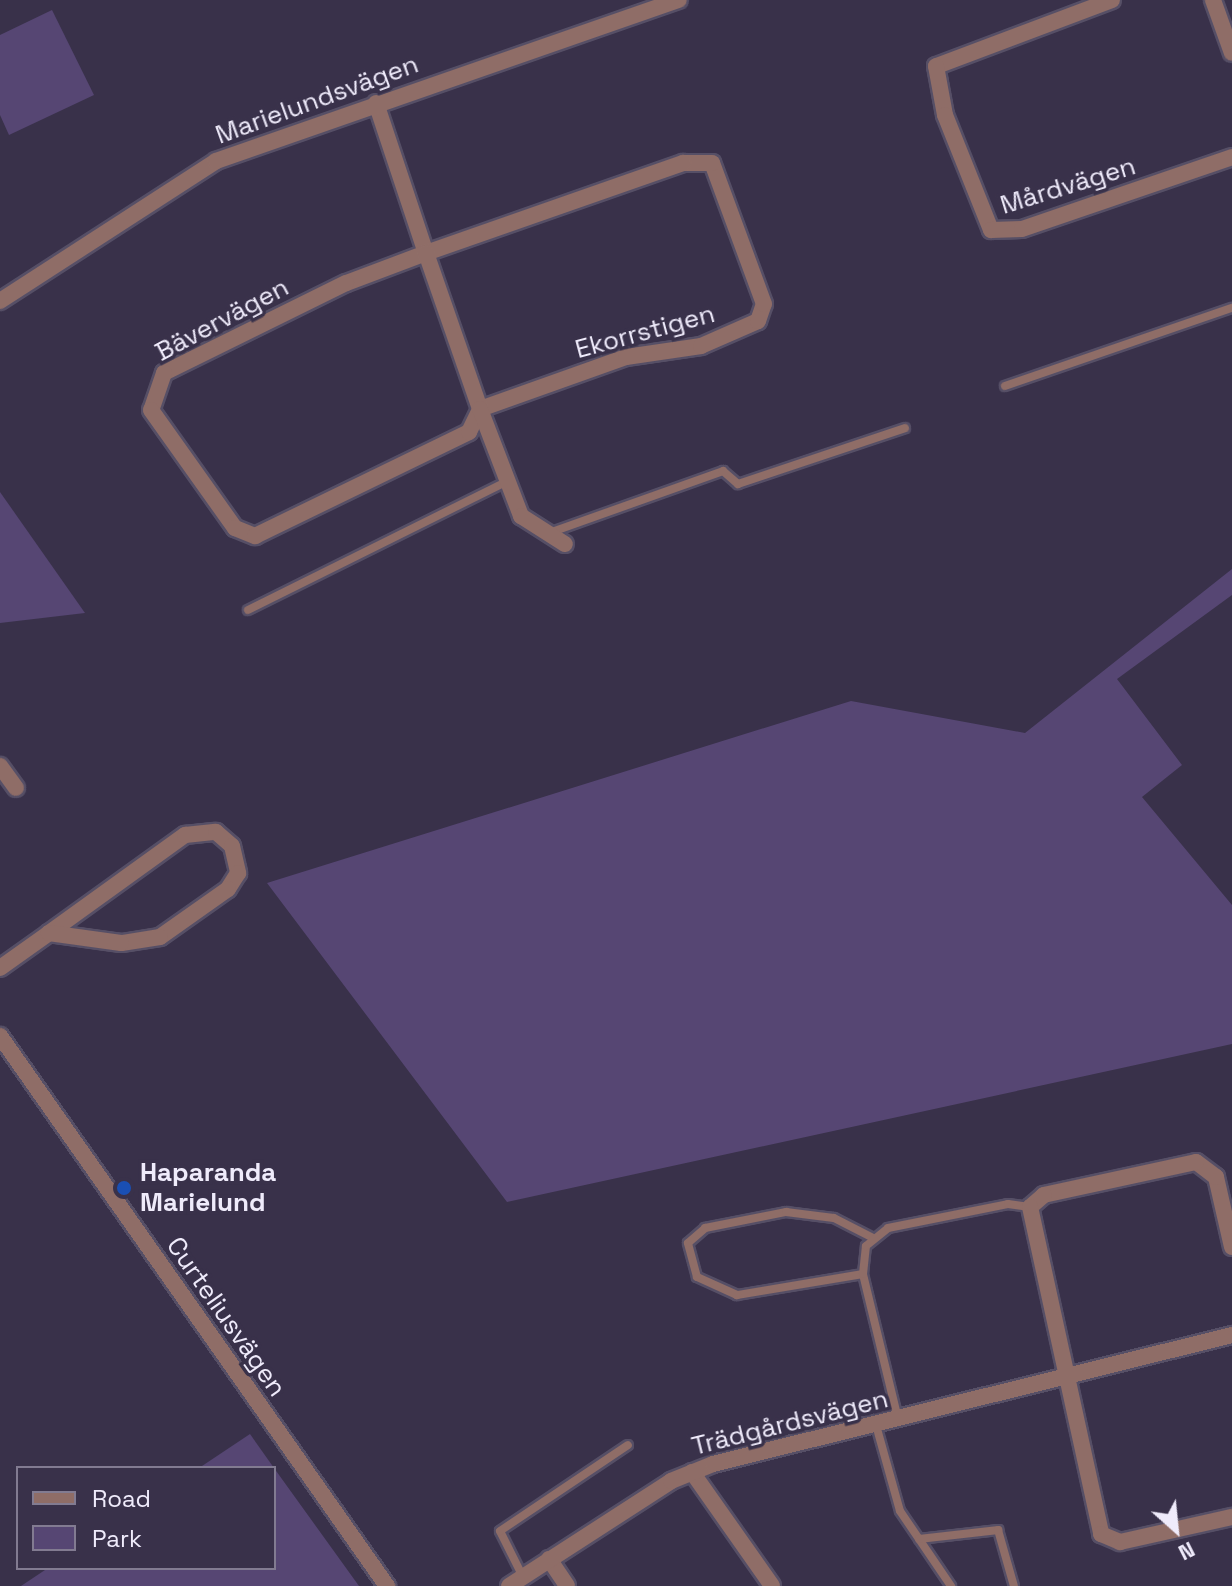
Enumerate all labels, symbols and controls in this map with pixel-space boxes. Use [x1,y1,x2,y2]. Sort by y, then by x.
street label: Marielundsvägen [211,49,423,151]
street label: Mårdvägen [997,151,1139,221]
street label: Bävervägen [150,272,294,368]
street label: Ekorrstigen [572,298,718,366]
place label: Haparanda Marielund [140,1157,276,1218]
marker: Haparanda Marielund [115,1179,133,1197]
street label: Curteliusvägen [159,1231,293,1403]
street label: Trädgårdsvägen [689,1384,891,1462]
legend [16,1466,276,1570]
text: Road [92,1483,151,1514]
north arrow [1136,1490,1216,1570]
text: Park [92,1523,142,1554]
text: N [1174,1536,1200,1567]

